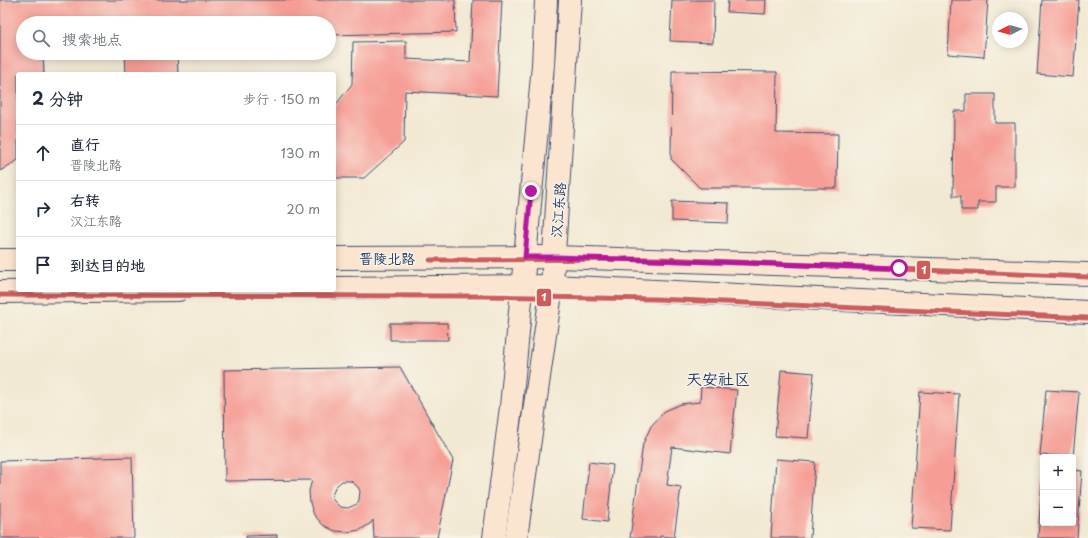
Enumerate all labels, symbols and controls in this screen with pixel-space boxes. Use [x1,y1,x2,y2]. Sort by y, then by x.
north arrow [992,12,1028,48]
search box [16,16,336,60]
icon: search [30,27,52,49]
text: 搜索地点 [62,27,122,50]
text: 2 分钟 [32,85,83,111]
text: 步行 · 150 m [243,89,320,108]
text: 直行 [70,132,100,155]
icon: ahead [32,142,54,164]
text: 130 m [281,143,320,162]
text: 晋陵北路 [70,155,122,174]
street label: 汉江东路 [546,181,570,239]
route end [522,182,540,200]
text: 右转 [70,188,100,211]
icon: right [32,198,54,220]
text: 20 m [286,199,320,218]
text: 汉江东路 [70,211,122,230]
street label: 晋陵北路 [359,248,415,269]
text: 到达目的地 [70,253,145,276]
icon: arrive [32,254,54,276]
route start [890,259,908,277]
line badge: 1 [916,260,931,280]
text: 1 [921,261,927,278]
line badge: 1 [536,288,552,307]
text: 1 [541,288,547,305]
district label: 天安社区 [686,366,750,390]
map controls [1040,454,1076,526]
button: + [1040,454,1076,490]
button: − [1040,490,1076,526]

